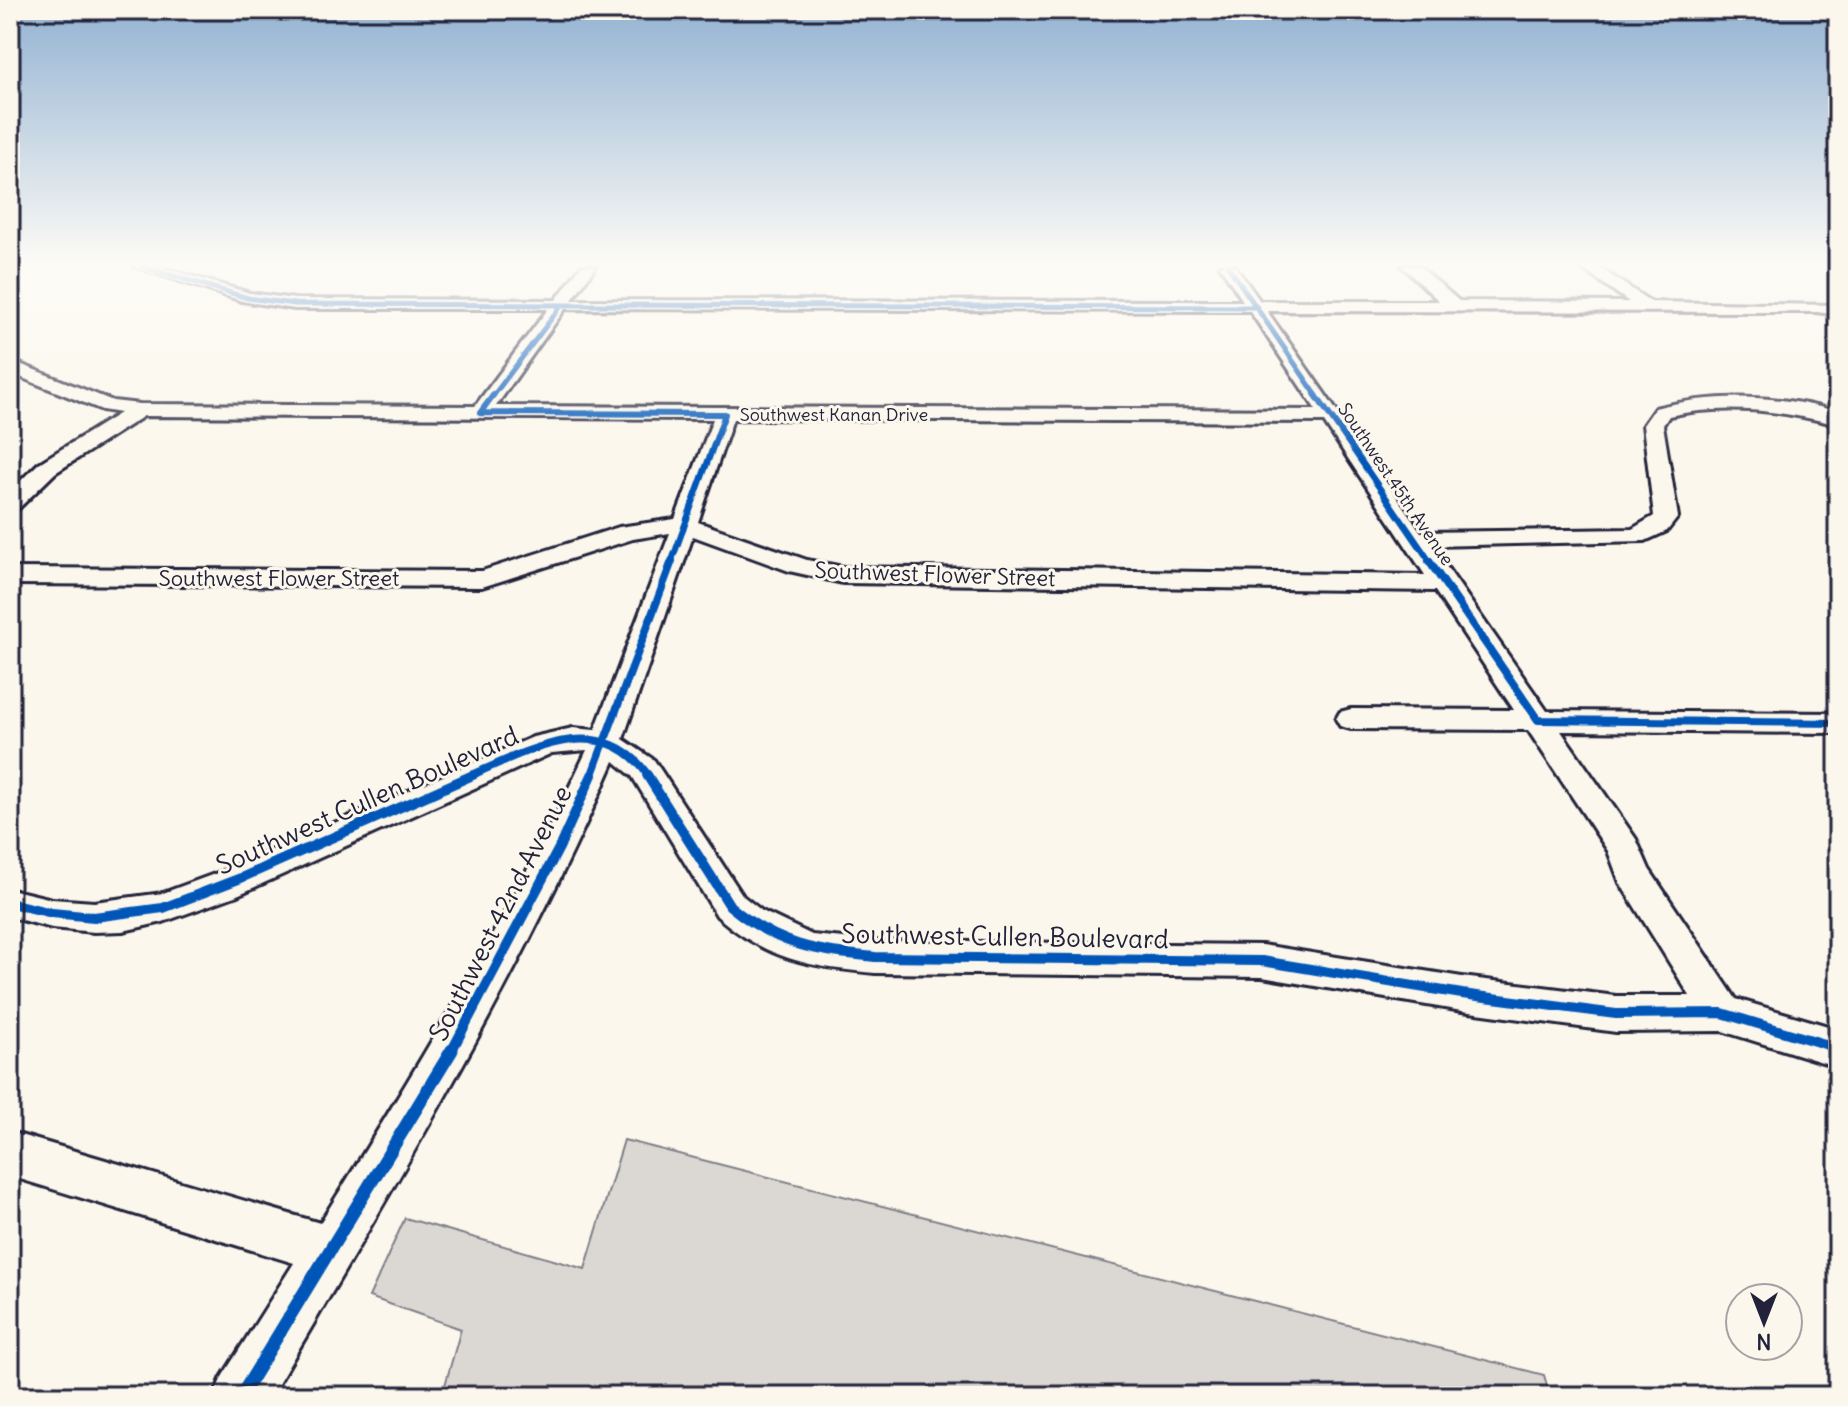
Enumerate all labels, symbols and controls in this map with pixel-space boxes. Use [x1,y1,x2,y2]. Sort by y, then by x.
street label: Southwest 45th Avenue [1333,398,1459,570]
street label: Southwest Kanan Drive [740,403,928,426]
street label: Southwest Flower Street [814,556,1056,592]
street label: Southwest Flower Street [158,564,400,592]
street label: Southwest Cullen Boulevard [211,718,523,882]
street label: Southwest 42nd Avenue [421,780,579,1046]
street label: Southwest Cullen Boulevard [841,917,1169,955]
north arrow [1724,1282,1804,1362]
text: N [1756,1328,1772,1356]

